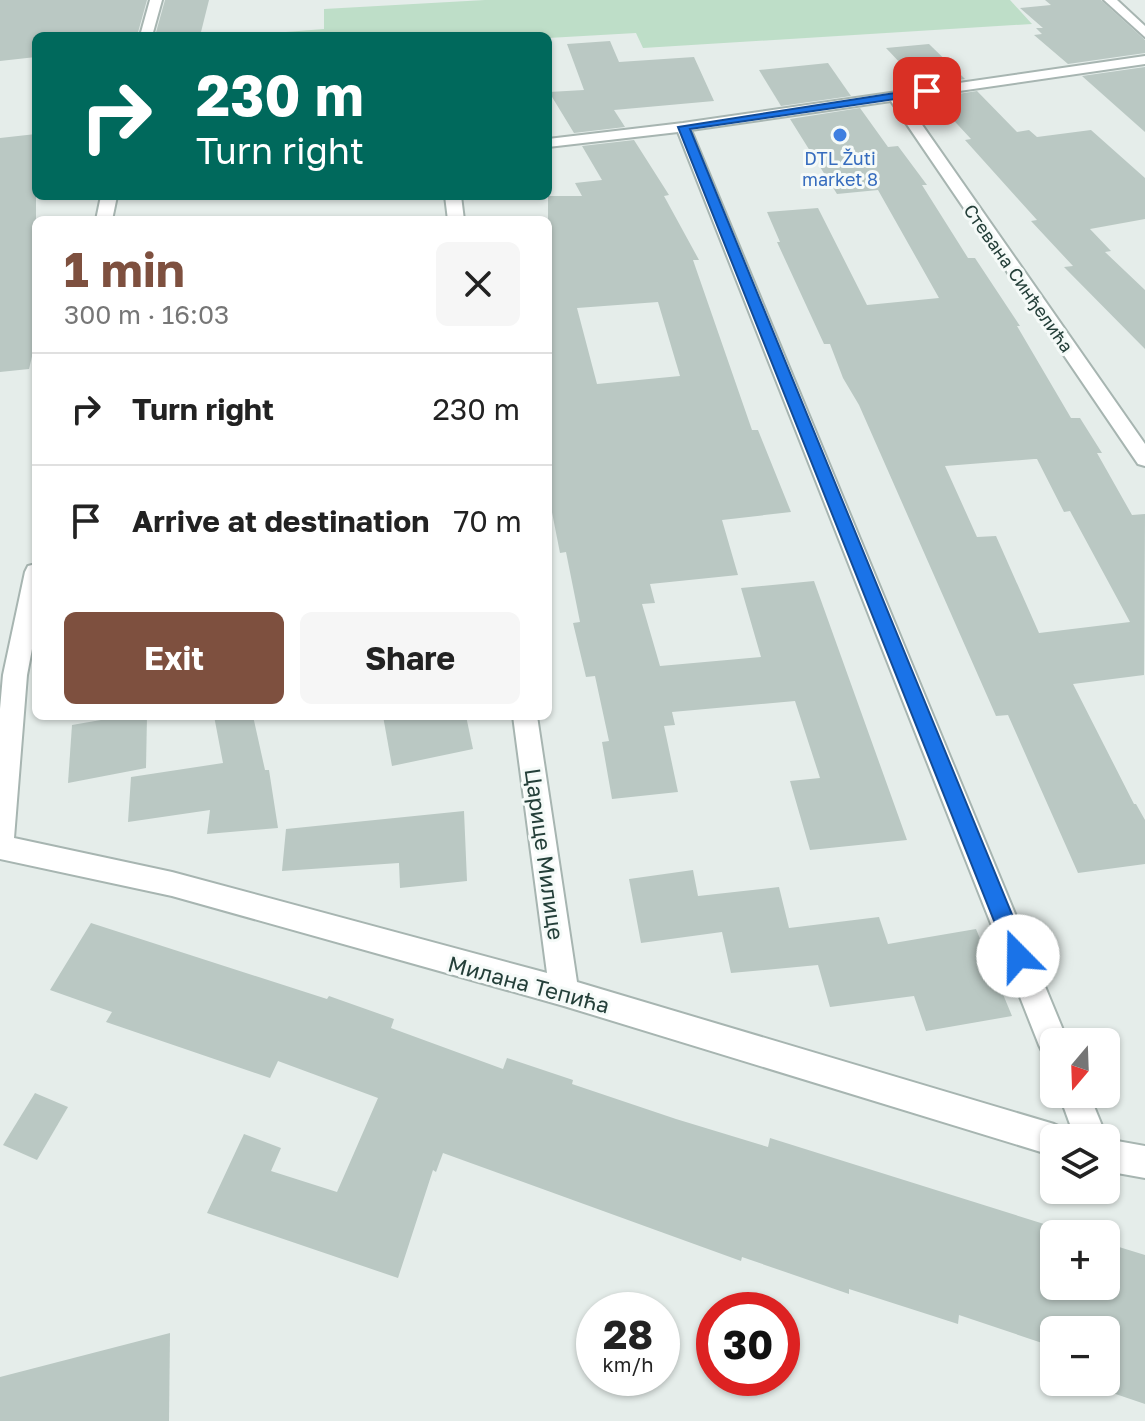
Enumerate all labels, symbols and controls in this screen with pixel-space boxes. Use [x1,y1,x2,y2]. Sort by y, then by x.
pin [893,57,961,125]
text: 230 m [196,61,364,128]
icon: right [64,64,168,168]
icon: arrive [905,69,949,113]
marker: DTL Žuti market 8 [831,126,849,144]
text: Turn right [196,129,364,172]
place label: DTL Žuti market 8 [802,147,878,190]
street label: Стевана Синђелића [960,200,1078,356]
text: 1 min [64,240,185,298]
button: close [436,242,520,326]
text: 300 m · 16:03 [64,299,229,330]
icon: right [64,387,108,431]
text: Turn right [132,391,274,427]
text: 230 m [432,391,520,427]
icon: arrive [64,499,108,543]
text: Arrive at destination [132,503,429,539]
text: 70 m [453,503,522,539]
button: Exit [64,612,284,704]
button: Share [300,612,520,704]
street label: Царице Милице [520,766,570,942]
position arrow [976,914,1060,998]
street label: Милана Тепића [445,949,613,1019]
north arrow [1040,1028,1120,1108]
map controls [1040,1028,1120,1396]
button: layers [1040,1124,1120,1204]
button: + [1040,1220,1120,1300]
speed limit sign: 30 [696,1292,800,1396]
text: 28 [603,1310,653,1358]
button: − [1040,1316,1120,1396]
text: km/h [603,1352,653,1376]

